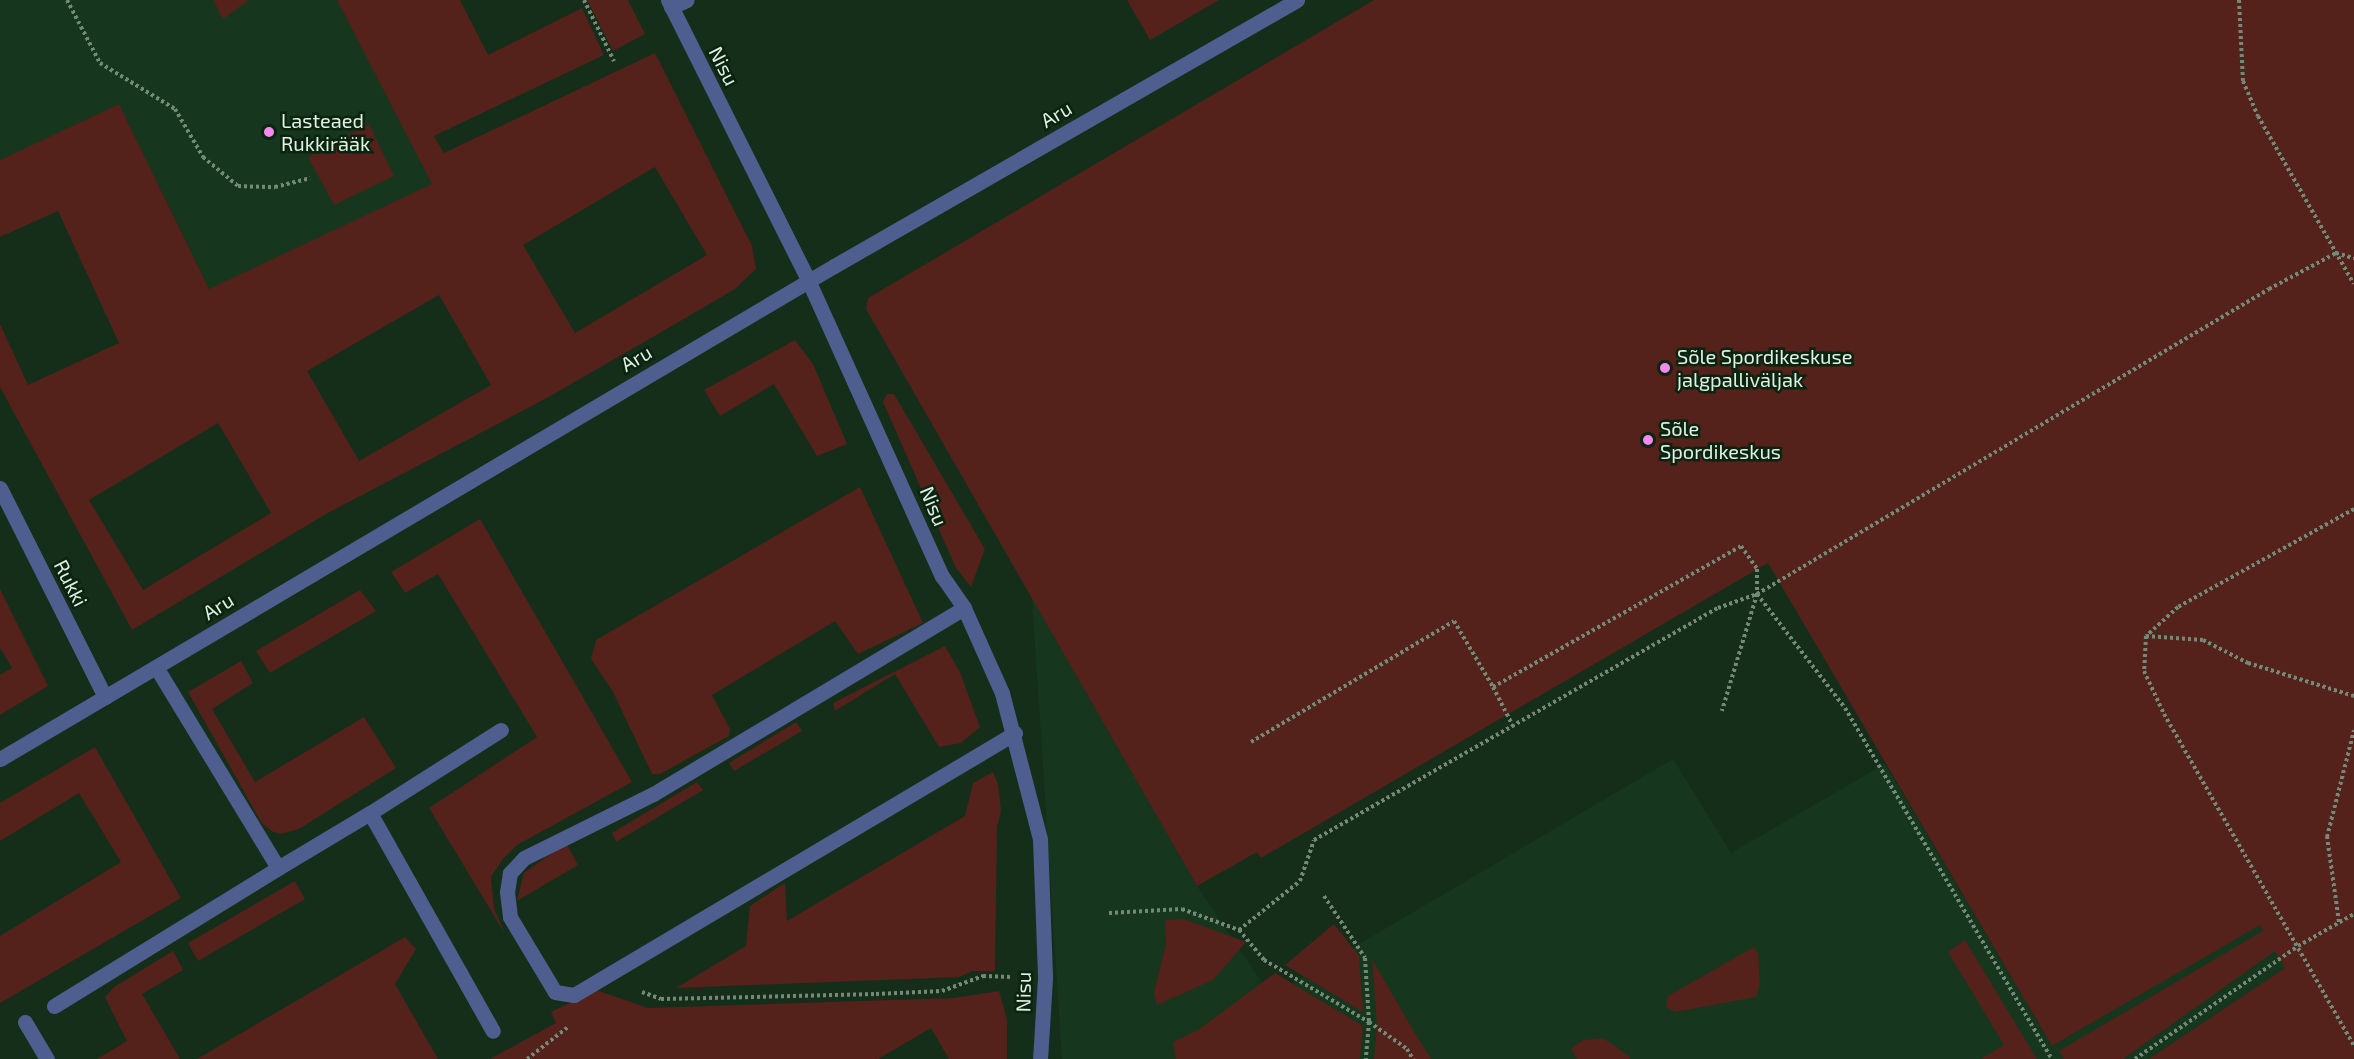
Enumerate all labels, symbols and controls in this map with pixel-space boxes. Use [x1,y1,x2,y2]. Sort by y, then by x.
street label: Nisu [704,42,744,90]
street label: Aru [1036,96,1076,132]
place label: Lasteaed Rukkirääk [281,108,370,155]
marker: Lasteaed Rukkirääk [262,125,276,139]
street label: Aru [616,340,656,376]
place label: Sõle Spordikeskuse jalgpalliväljak [1677,344,1852,391]
marker: Sõle Spordikeskuse jalgpalliväljak [1658,361,1672,375]
place label: Sõle Spordikeskus [1660,416,1781,463]
marker: Sõle Spordikeskus [1641,433,1655,447]
street label: Nisu [915,483,953,529]
street label: Rukki [49,556,93,610]
street label: Aru [198,588,238,624]
street label: Nisu [1011,971,1035,1013]

